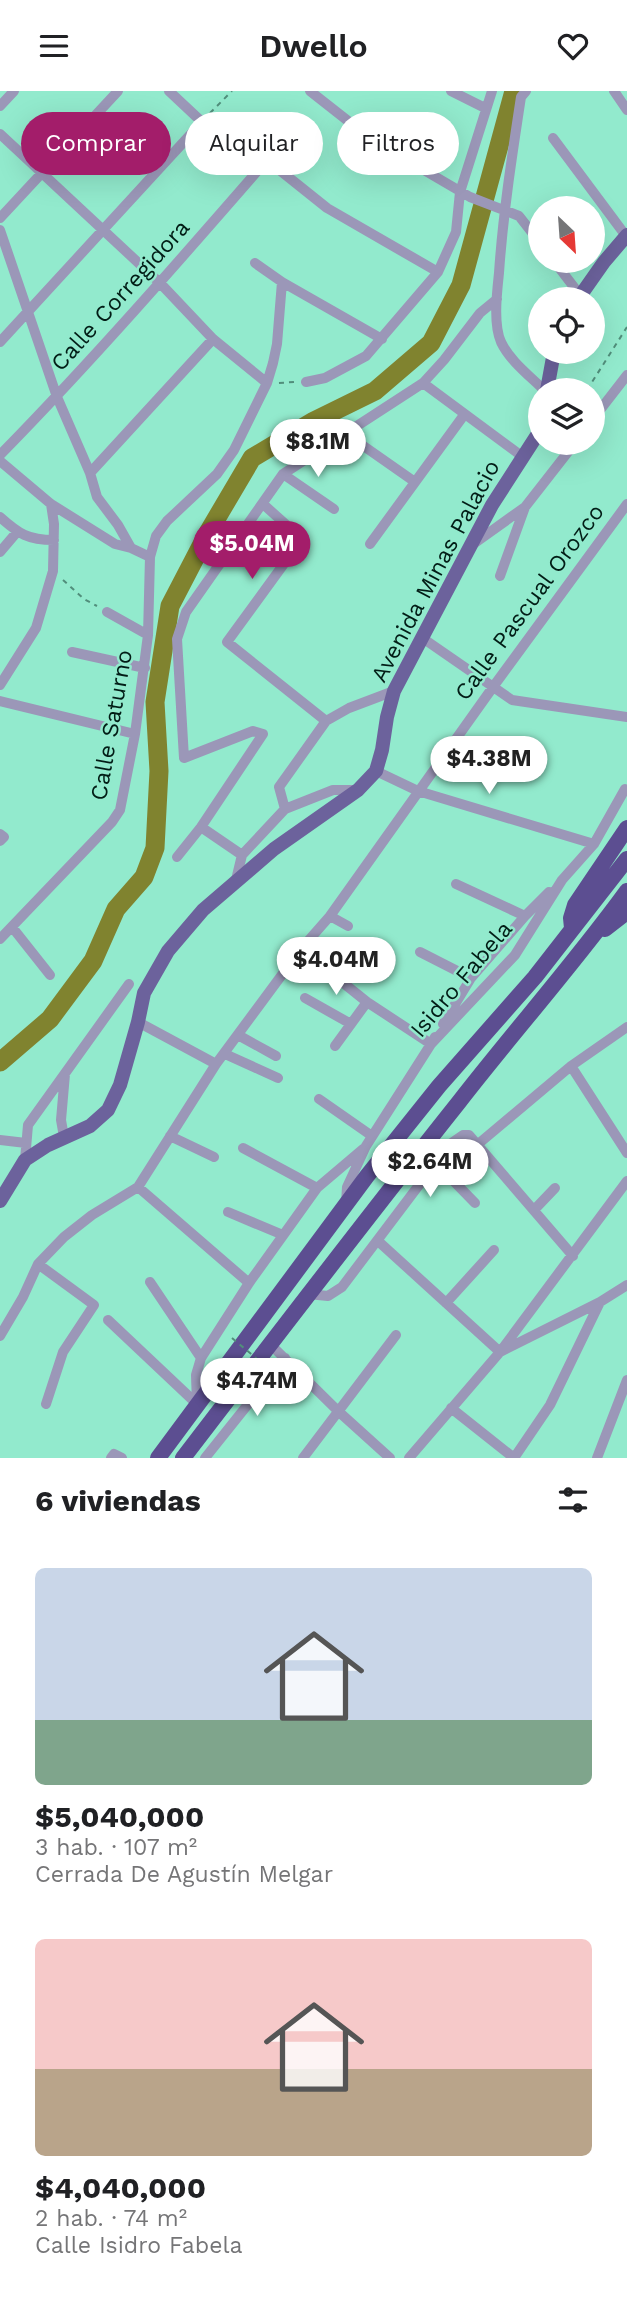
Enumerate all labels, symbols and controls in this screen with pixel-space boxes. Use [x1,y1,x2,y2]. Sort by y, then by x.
icon: menu [35,27,73,65]
text: Dwello [259,27,368,65]
icon: heart [554,27,592,65]
chip: Comprar [21,112,171,175]
chip: Alquilar [185,112,323,175]
chip: Filtros [337,112,459,175]
north arrow [528,196,606,273]
map controls [528,196,605,455]
street label: Calle Corregidora [45,214,195,376]
button: locate [528,287,605,364]
button: layers [528,378,605,455]
pin: $8.1M [269,419,367,479]
text: $8.1M [286,428,350,455]
street label: Avenida Minas Palacio [365,456,505,687]
street label: Calle Pascual Orozco [449,499,610,706]
pin: $5.04M [195,521,309,581]
text: $5.04M [209,530,295,557]
street label: Calle Saturno [85,648,138,802]
pin: $4.38M [432,737,546,796]
text: $4.38M [446,745,532,772]
street label: Isidro Fabela [405,916,518,1043]
pin: $4.04M [279,937,393,997]
text: $4.04M [293,946,379,973]
pin: $2.64M [373,1139,487,1199]
text: $2.64M [388,1148,472,1175]
pin: $4.74M [200,1359,314,1418]
text: $4.74M [216,1367,298,1394]
icon: filters [554,1481,592,1519]
text: 6 viviendas [35,1483,201,1518]
icon: home [251,1613,377,1739]
text: $5,040,000 [35,1799,204,1834]
text: 3 hab. · 107 m² [35,1834,197,1861]
text: Cerrada De Agustín Melgar [35,1861,333,1888]
icon: home [251,1984,377,2110]
text: $4,040,000 [35,2170,206,2205]
text: 2 hab. · 74 m² [35,2205,187,2232]
text: Calle Isidro Fabela [35,2232,243,2259]

